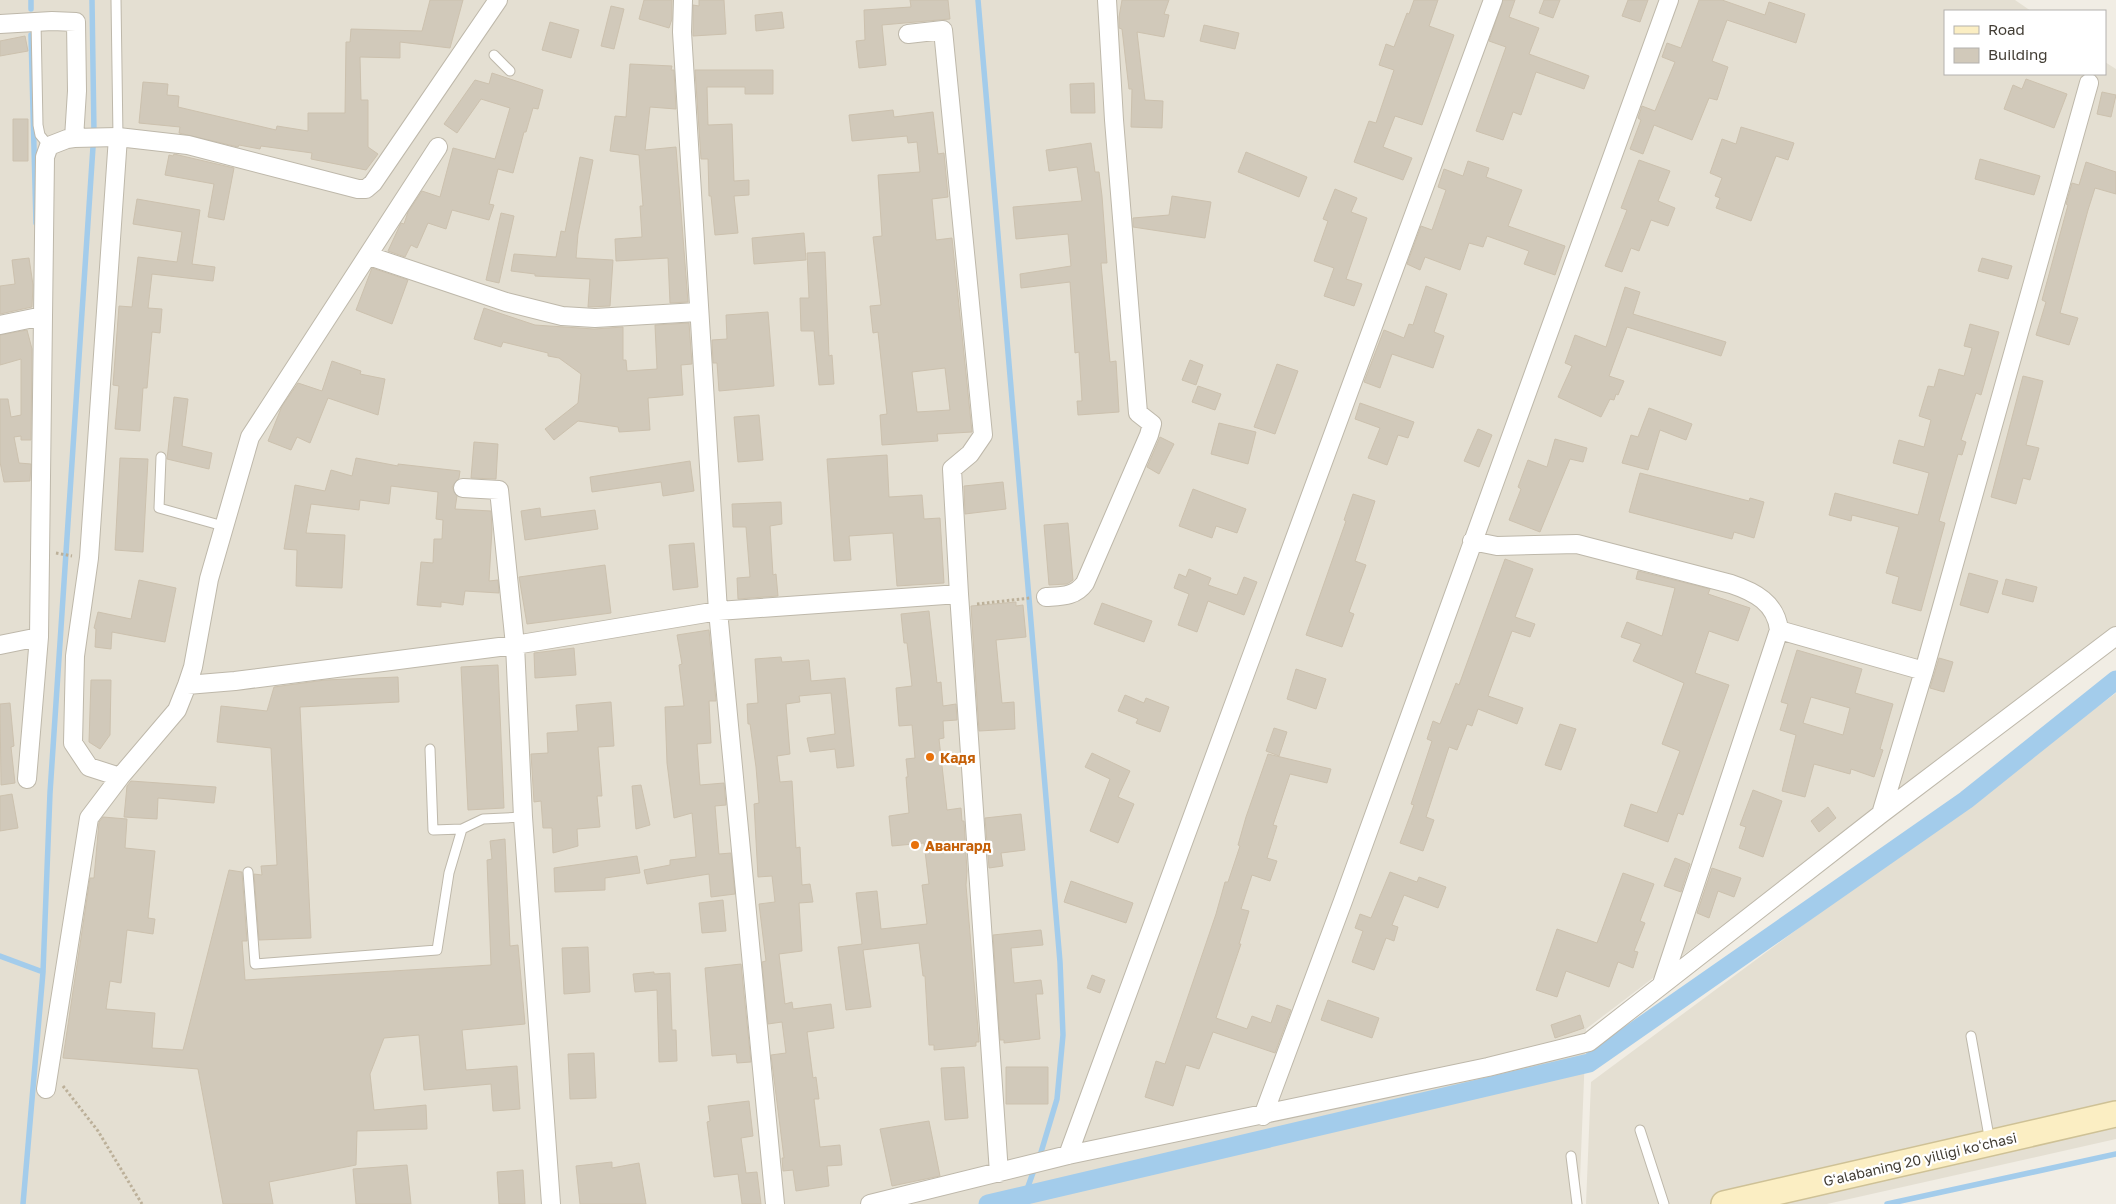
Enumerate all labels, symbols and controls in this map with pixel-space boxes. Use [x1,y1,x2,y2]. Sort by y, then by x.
legend [1944,10,2106,75]
text: Road [1988,20,2025,38]
text: Building [1988,45,2048,63]
place label: Кадя [940,749,975,766]
marker: Кадя [924,751,936,763]
place label: Авангард [925,837,991,854]
marker: Авангард [909,839,921,851]
street label: Gʻalabaning 20 yilligi koʻchasi [1822,1128,2018,1190]

